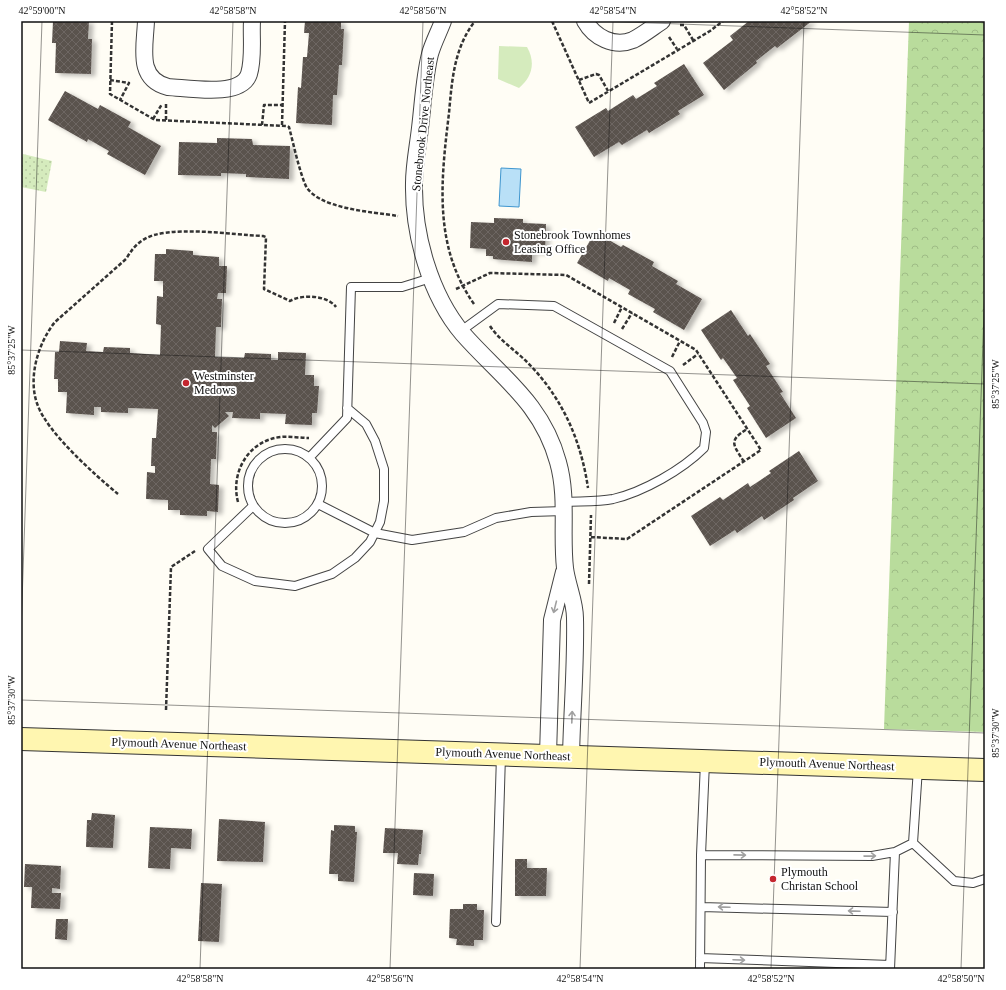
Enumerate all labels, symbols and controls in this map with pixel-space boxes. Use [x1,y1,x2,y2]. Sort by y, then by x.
text: 42°59'00"N [18,5,66,16]
text: 42°58'58"N [209,5,257,16]
text: 42°58'56"N [399,5,447,16]
text: 42°58'54"N [589,5,637,16]
text: 42°58'52"N [780,5,828,16]
street label: Stonebrook Drive Northeast [409,55,437,192]
place label: Stonebrook Townhomes Leasing Office [514,228,631,256]
marker: Stonebrook Townhomes Leasing Office [501,237,511,247]
text: 85°37'25"W [6,325,17,375]
text: 85°37'25"W [990,359,1001,409]
place label: Westminster Medows [194,369,254,397]
marker: Westminster Medows [181,378,191,388]
one-way arrow [551,600,559,613]
text: 85°37'30"W [6,675,17,725]
text: 85°37'30"W [990,708,1001,758]
one-way arrow [568,711,576,724]
street label: Plymouth Avenue Northeast [111,735,247,753]
street label: Plymouth Avenue Northeast [435,745,571,763]
street label: Plymouth Avenue Northeast [759,755,895,773]
one-way arrow [733,851,746,859]
one-way arrow [863,852,876,860]
place label: Plymouth Christan School [781,865,859,893]
marker: Plymouth Christan School [768,874,778,884]
one-way arrow [718,904,731,911]
one-way arrow [848,907,861,915]
one-way arrow [732,956,745,963]
text: 42°58'58"N [176,973,224,984]
text: 42°58'56"N [366,973,414,984]
text: 42°58'54"N [556,973,604,984]
text: 42°58'52"N [747,973,795,984]
text: 42°58'50"N [937,973,985,984]

